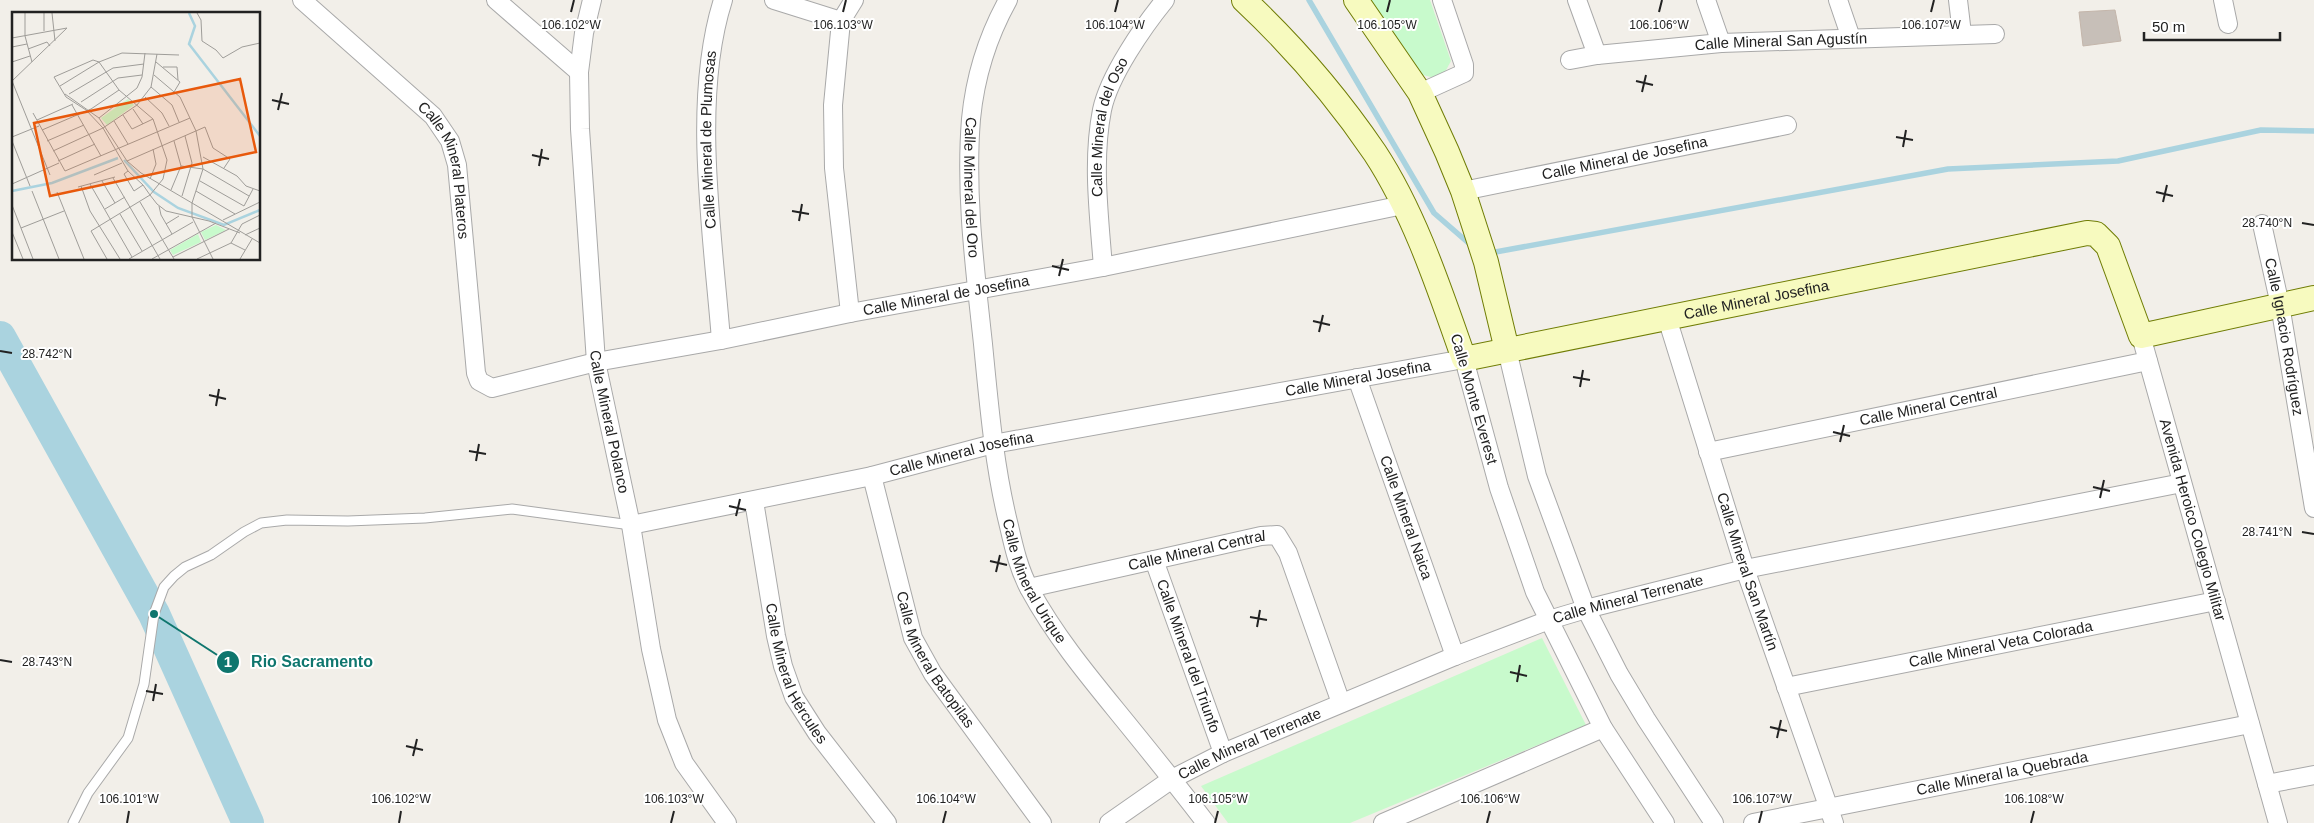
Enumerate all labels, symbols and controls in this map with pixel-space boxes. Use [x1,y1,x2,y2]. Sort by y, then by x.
scale bar [2144,10,2280,42]
inset map [12,12,260,260]
text: 106.102°W [541,18,601,32]
text: 106.103°W [813,18,873,32]
text: 106.104°W [1085,18,1145,32]
text: 106.105°W [1357,18,1417,32]
text: 106.106°W [1629,18,1689,32]
text: 106.107°W [1901,18,1961,32]
text: 50 m [2152,18,2185,35]
street label: Calle Mineral San Agustín [1694,29,1868,54]
street label: Calle Mineral de Plumosas [697,49,719,230]
street label: Calle Mineral del Oso [1088,54,1131,197]
street label: Calle Mineral Plateros [415,98,473,240]
street label: Calle Mineral del Oro [961,116,983,259]
street label: Calle Mineral de Josefina [1540,132,1709,183]
text: 28.740°N [2242,216,2292,230]
street label: Calle Ignacio Rodríguez [2262,256,2307,417]
street label: Calle Mineral de Josefina [862,271,1031,318]
street label: Calle Mineral Josefina [1682,276,1831,322]
street label: Calle Monte Everest [1448,332,1501,467]
text: 28.742°N [22,347,72,361]
street label: Calle Mineral Polanco [587,350,633,495]
street label: Calle Mineral Josefina [1284,356,1433,399]
street label: Calle Mineral Central [1858,383,1999,428]
street label: Avenida Heroico Colegio Militar [2157,417,2230,623]
street label: Calle Mineral Josefina [887,428,1035,479]
street label: Calle Mineral Naica [1377,453,1437,582]
street label: Calle Mineral San Martín [1714,490,1782,653]
street label: Calle Mineral Urique [1000,517,1070,646]
text: 28.741°N [2242,525,2292,539]
street label: Calle Mineral Central [1126,527,1266,574]
street label: Calle Mineral Terrenate [1551,571,1705,626]
street label: Calle Mineral del Triunfo [1154,577,1224,735]
street label: Calle Mineral Batopilas [893,589,978,731]
street label: Calle Mineral Hércules [763,602,831,747]
street label: Calle Mineral Veta Colorada [1907,617,2095,670]
callout: Rio Sacramento [216,646,383,677]
text: 1 [224,653,232,670]
text: Rio Sacramento [251,653,373,670]
text: 28.743°N [22,655,72,669]
street label: Calle Mineral Terrenate [1175,704,1323,783]
street label: Calle Mineral la Quebrada [1915,747,2090,798]
text: 106.101°W [99,792,159,806]
text: 106.102°W [371,792,431,806]
text: 106.103°W [644,792,704,806]
text: 106.104°W [916,792,976,806]
text: 106.105°W [1188,792,1248,806]
text: 106.106°W [1460,792,1520,806]
text: 106.107°W [1732,792,1792,806]
text: 106.108°W [2004,792,2064,806]

